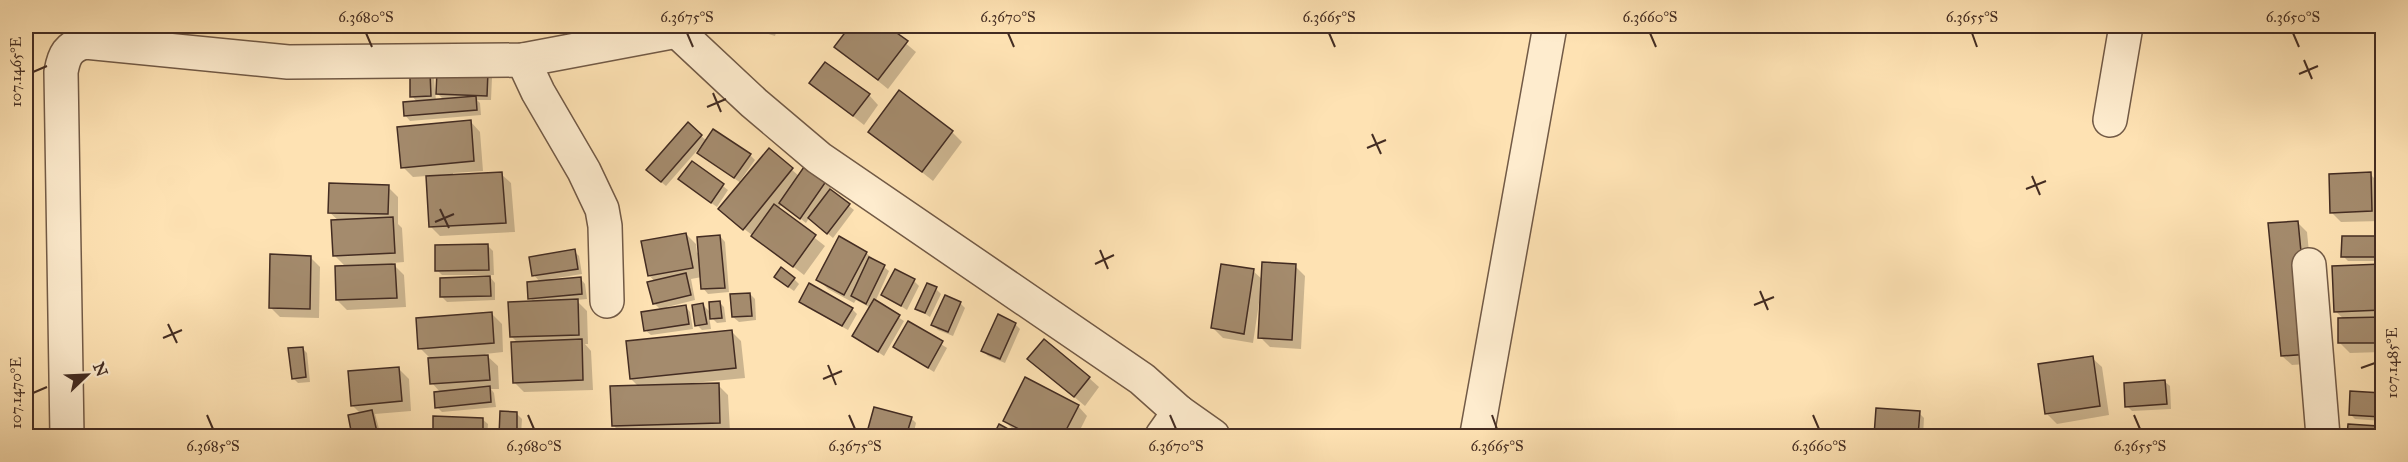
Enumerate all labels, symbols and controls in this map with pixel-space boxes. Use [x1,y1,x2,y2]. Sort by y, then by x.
text: 6.3680°S [338,8,394,26]
text: 6.3675°S [660,8,714,26]
text: 6.3670°S [980,8,1036,26]
text: 6.3665°S [1302,8,1356,26]
text: 6.3660°S [1623,8,1677,26]
text: 6.3655°S [1946,8,1998,26]
text: 6.3650°S [2266,8,2320,26]
text: 107.1465°E [7,36,25,107]
text: 107.1485°E [2383,327,2401,398]
north arrow [57,345,117,405]
text: 107.1470°E [7,357,25,429]
text: N [89,359,112,380]
text: 6.3685°S [186,437,240,455]
text: 6.3680°S [506,437,562,455]
text: 6.3675°S [828,437,882,455]
text: 6.3670°S [1148,437,1204,455]
text: 6.3665°S [1470,437,1524,455]
text: 6.3660°S [1792,437,1846,455]
text: 6.3655°S [2114,437,2166,455]

